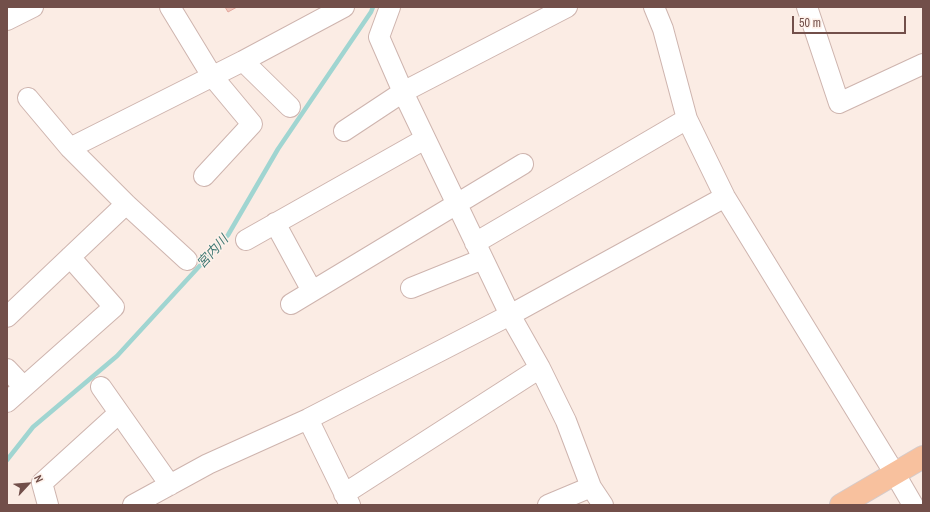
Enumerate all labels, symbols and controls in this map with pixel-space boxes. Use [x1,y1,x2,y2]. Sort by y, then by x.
scale bar [794,8,908,34]
text: 50 m [799,15,821,31]
water label: 宮内川 [194,232,232,272]
north arrow [8,464,48,504]
text: N [31,473,47,485]

